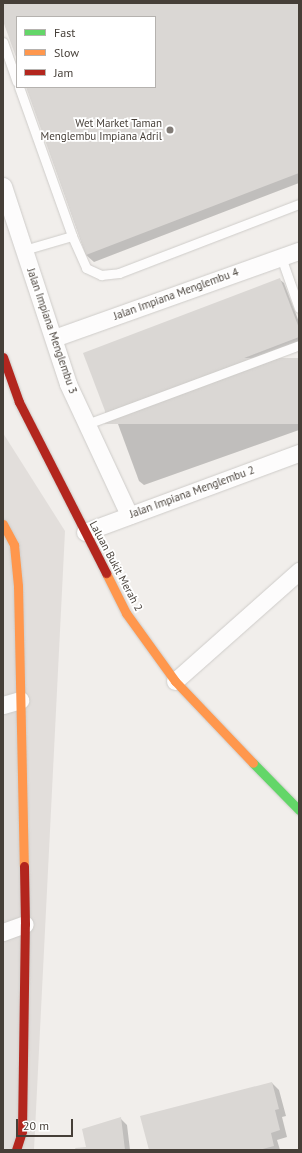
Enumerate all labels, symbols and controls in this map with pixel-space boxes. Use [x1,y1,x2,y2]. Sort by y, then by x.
legend [16,16,156,88]
text: Fast [54,25,75,40]
text: Slow [54,45,79,60]
text: Jam [54,65,73,80]
place label: Wet Market Taman Menglembu Impiana Adril [40,117,162,143]
marker: Wet Market Taman Menglembu Impiana Adril [165,125,175,135]
street label: Jalan Impiana Menglembu 4 [112,265,240,323]
street label: Jalan Impiana Menglembu 3 [24,266,80,396]
street label: Jalan Impiana Menglembu 2 [128,463,256,521]
street label: Laluan Bukit Merah 2 [87,519,145,613]
scale bar [18,1111,75,1137]
text: 20 m [23,1118,49,1133]

